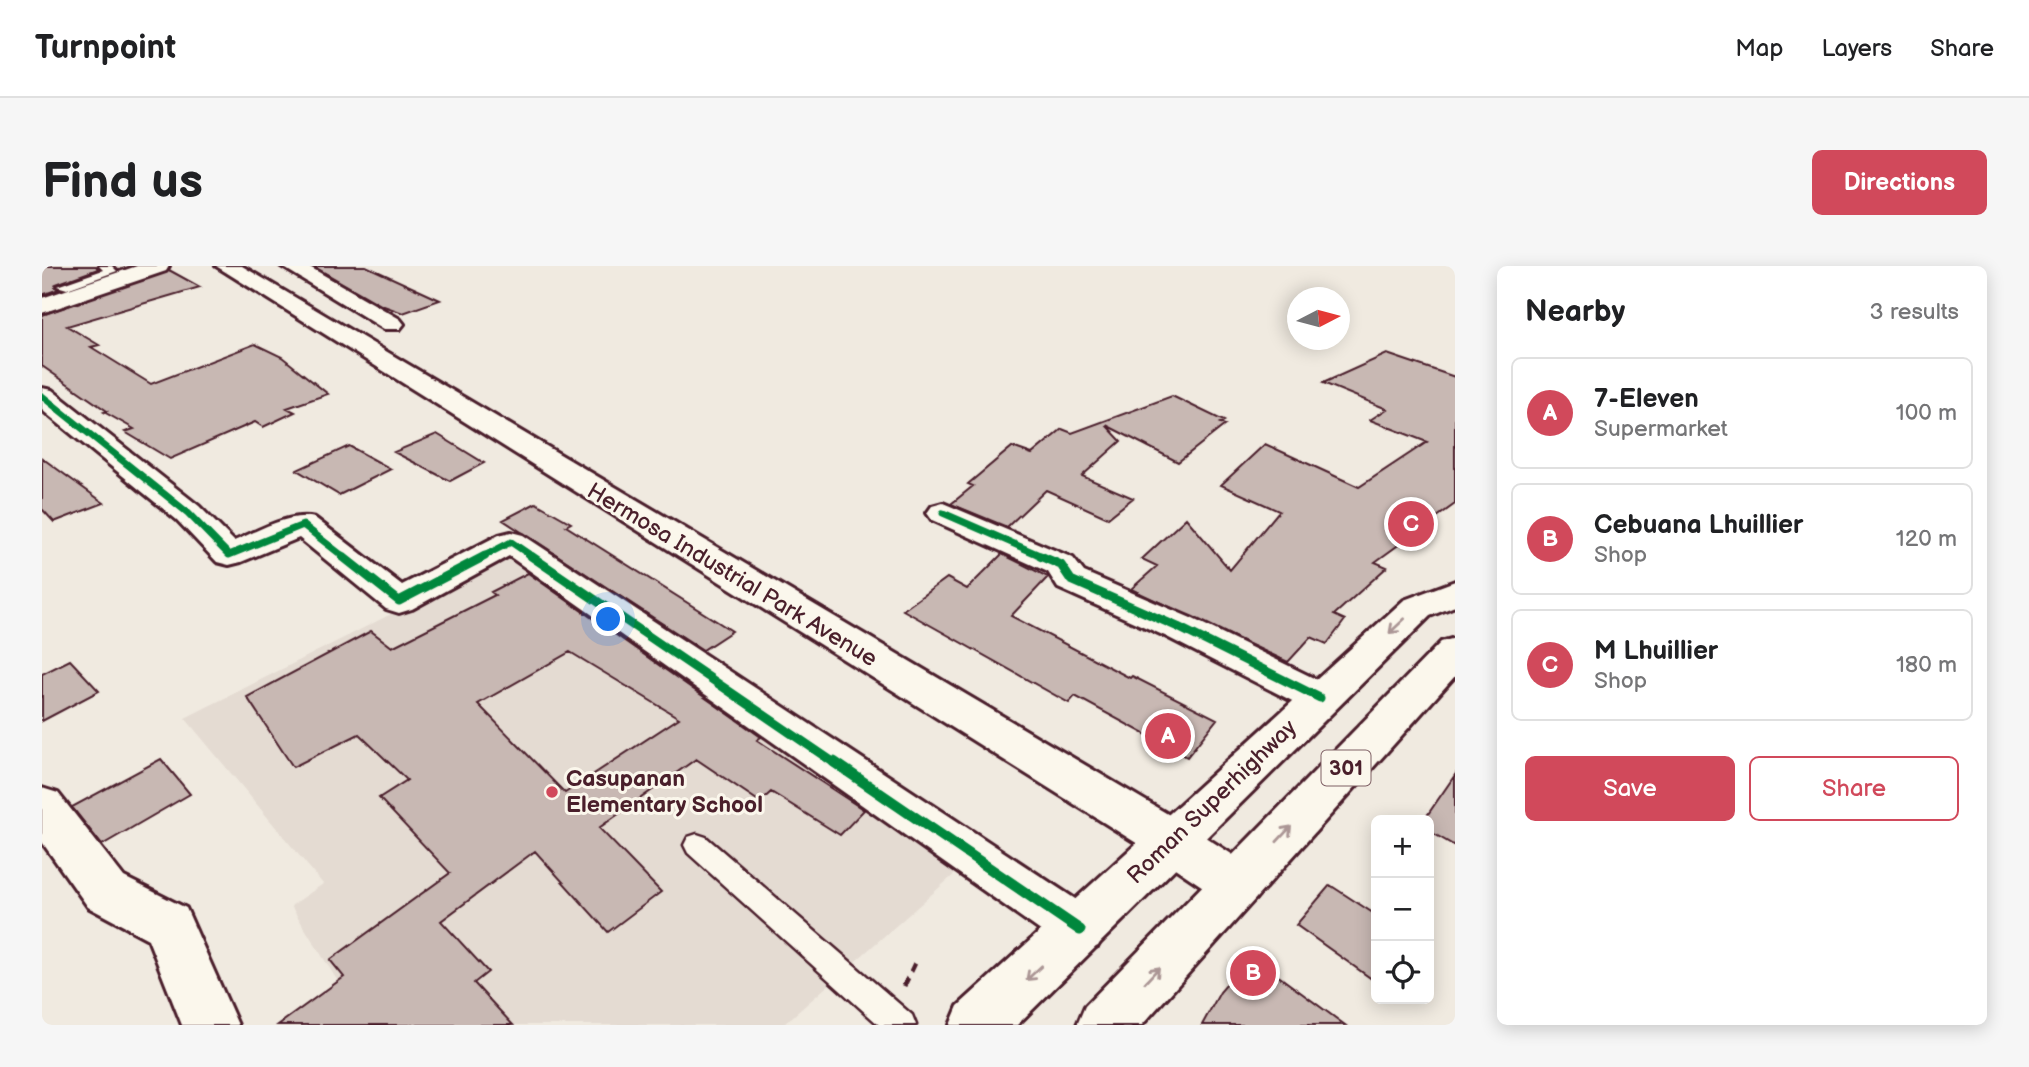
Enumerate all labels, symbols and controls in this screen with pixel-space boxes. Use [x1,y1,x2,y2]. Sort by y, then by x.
text: Turnpoint [35,28,176,68]
text: Map [1735,34,1783,63]
text: Layers [1821,34,1892,63]
text: Share [1930,34,1994,63]
button: Directions [1812,150,1987,215]
text: Find us [42,153,203,212]
north arrow [1287,287,1350,350]
text: Nearby [1525,294,1625,330]
text: 3 results [1870,298,1959,326]
text: 7-Eleven [1594,384,1699,415]
text: A [1543,399,1557,427]
text: 100 m [1896,399,1957,427]
text: Supermarket [1594,415,1728,443]
street label: Hermosa Industrial Park Avenue [582,477,882,673]
pin: C [1388,498,1434,550]
text: Cebuana Lhuillier [1594,510,1803,541]
text: B [1542,525,1558,553]
text: 120 m [1896,525,1957,553]
text: Shop [1594,541,1647,569]
your location [591,602,625,636]
one-way arrow [1389,618,1406,635]
text: M Lhuillier [1594,636,1718,667]
text: C [1542,651,1558,679]
text: 180 m [1896,651,1957,679]
text: Shop [1594,667,1647,695]
pin: A [1145,710,1191,762]
street label: Roman Superhighway [1121,713,1303,890]
road number: 301 [1322,750,1370,786]
button: Save [1525,756,1735,821]
button: Share [1749,756,1959,821]
place label: Casupanan Elementary School [566,765,763,819]
marker: Casupanan Elementary School [544,784,560,800]
map controls [1371,815,1434,1004]
button: + [1371,815,1434,878]
one-way arrow [1276,825,1292,843]
button: − [1371,878,1434,941]
button: locate [1371,941,1434,1004]
pin: B [1230,947,1276,999]
one-way arrow [1025,965,1043,981]
one-way arrow [1143,967,1160,984]

